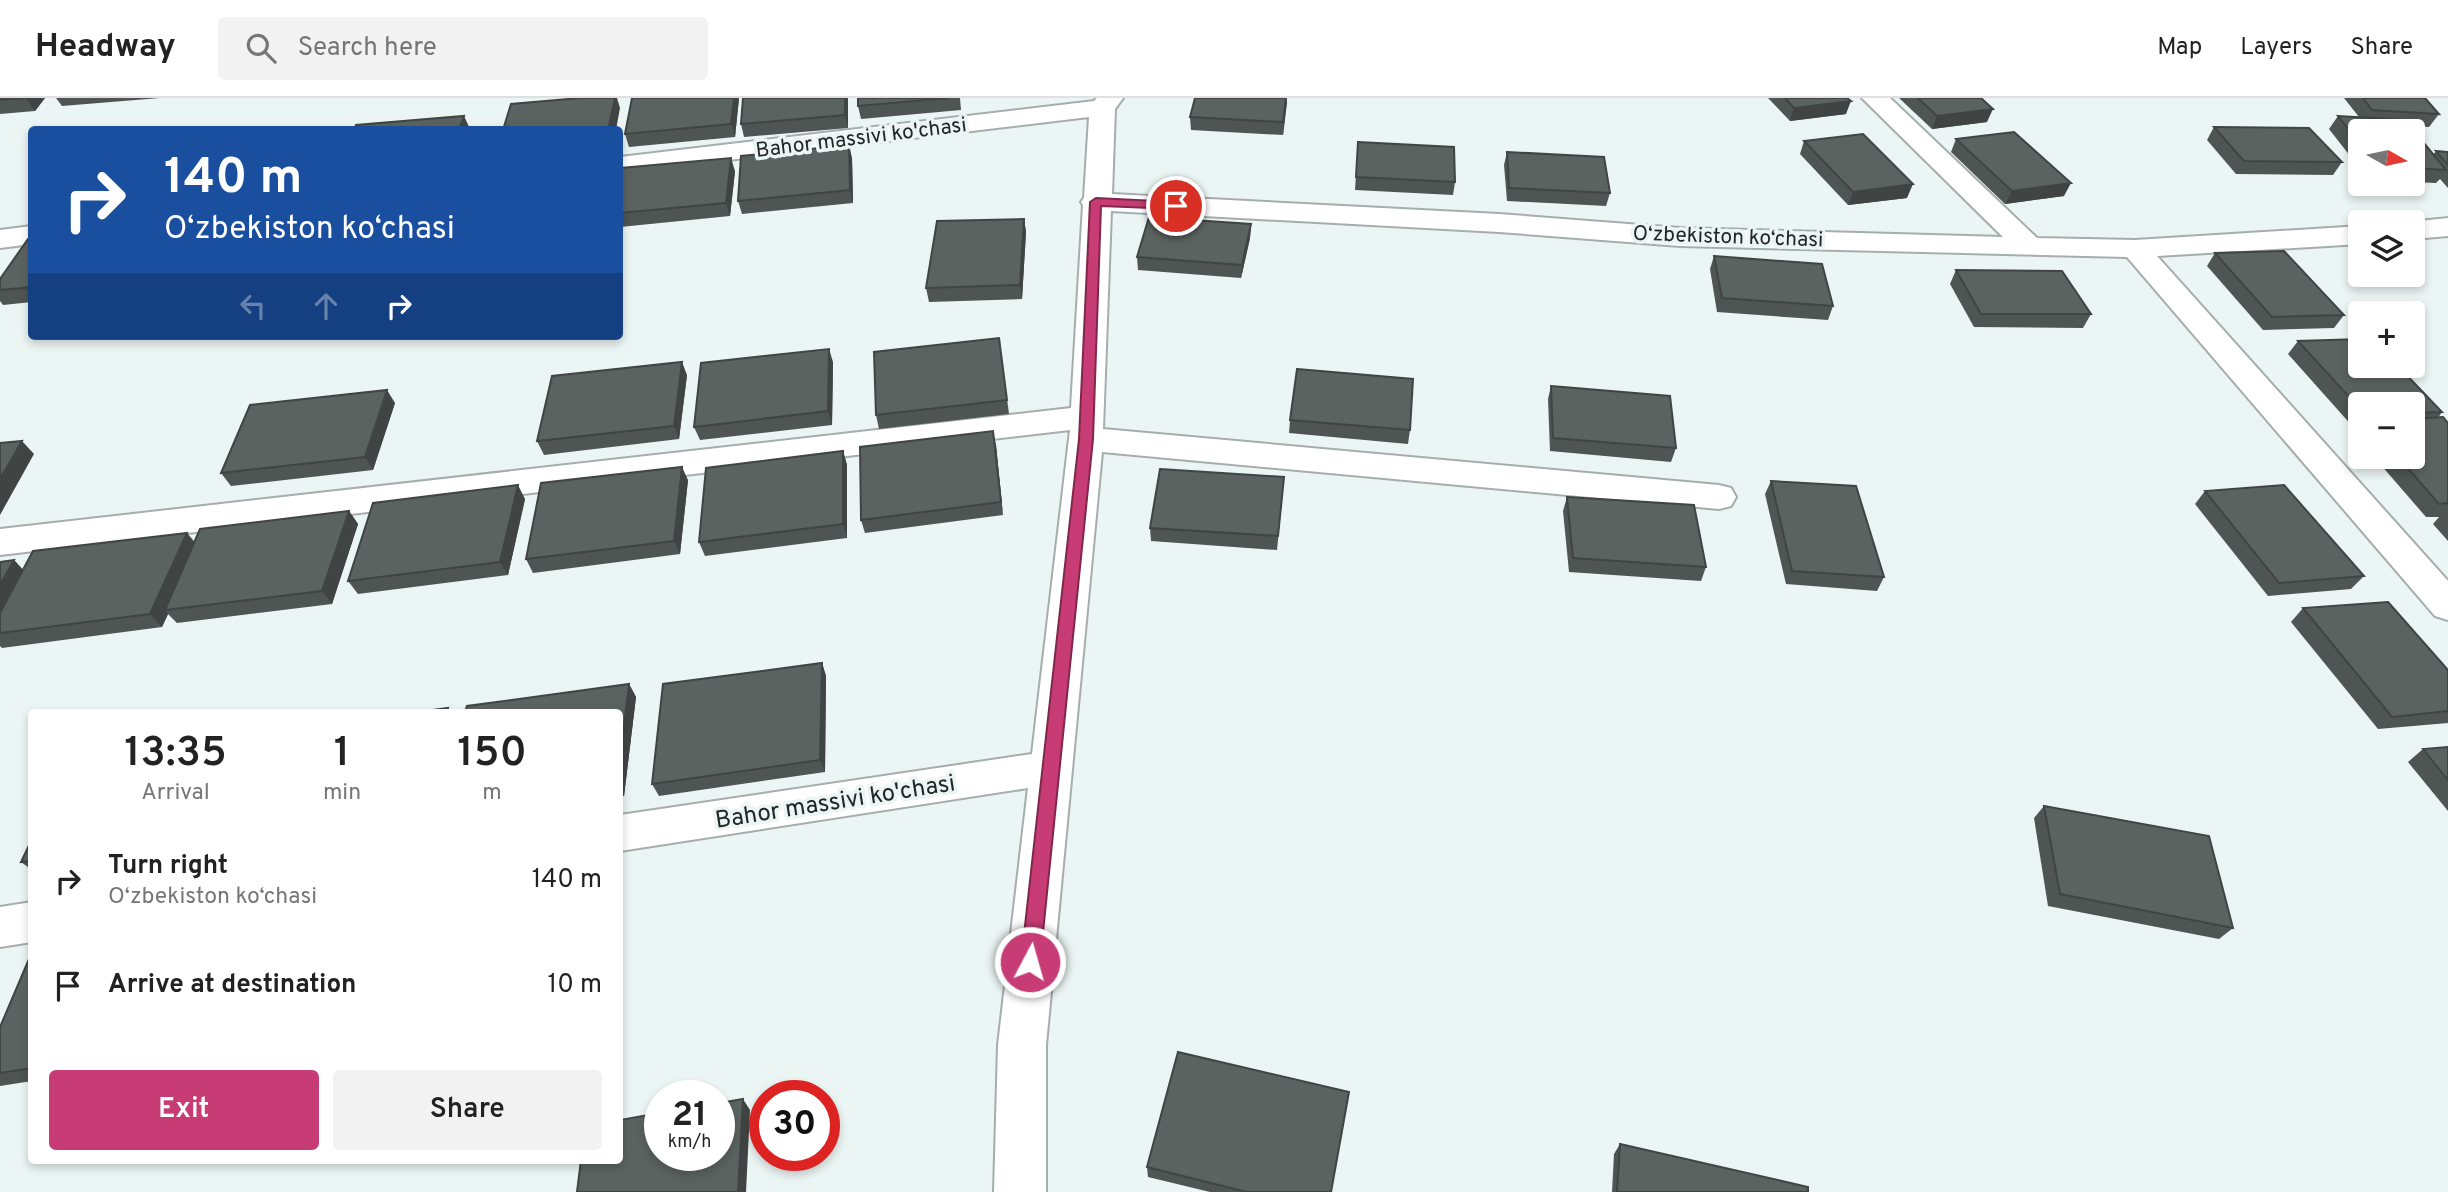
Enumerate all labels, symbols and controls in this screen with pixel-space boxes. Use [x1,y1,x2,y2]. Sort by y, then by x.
search box [218,17,708,80]
text: Headway [35,27,176,69]
icon: search [242,29,280,67]
text: Search here [298,32,437,65]
text: Map [2157,33,2202,63]
text: Layers [2240,33,2312,63]
text: Share [2350,33,2413,63]
street label: Bahor massivi ko'chasi [754,112,968,165]
north arrow [2348,119,2426,196]
map controls [2348,119,2425,469]
text: 140 m [164,149,303,211]
icon: right [49,154,140,245]
pin [1146,176,1206,236]
icon: arrive [1157,187,1195,225]
text: O‘zbekiston ko‘chasi [164,210,455,250]
button: layers [2348,210,2425,287]
street label: O‘zbekiston ko‘chasi [1632,221,1824,254]
icon: left [234,287,272,325]
icon: ahead [307,287,345,325]
icon: right [380,287,418,325]
button: + [2348,301,2425,378]
button: − [2348,392,2425,469]
text: 13:35 [124,728,227,781]
text: 1 [334,728,350,781]
text: 150 [457,728,527,781]
street label: Bahor massivi ko'chasi [713,769,957,837]
text: Arrival [141,779,210,808]
text: min [323,779,361,808]
text: m [482,779,502,808]
text: Turn right [108,850,228,883]
icon: right [49,862,87,900]
text: 140 m [532,864,602,897]
text: O‘zbekiston ko‘chasi [108,883,317,912]
position arrow [993,925,1067,999]
icon: arrive [49,967,87,1005]
text: Arrive at destination [108,969,356,1002]
text: 10 m [547,969,602,1002]
button: Exit [49,1070,319,1150]
button: Share [333,1070,602,1150]
speed limit sign: 30 [749,1080,840,1171]
text: 21 [672,1094,707,1138]
text: km/h [668,1131,711,1154]

